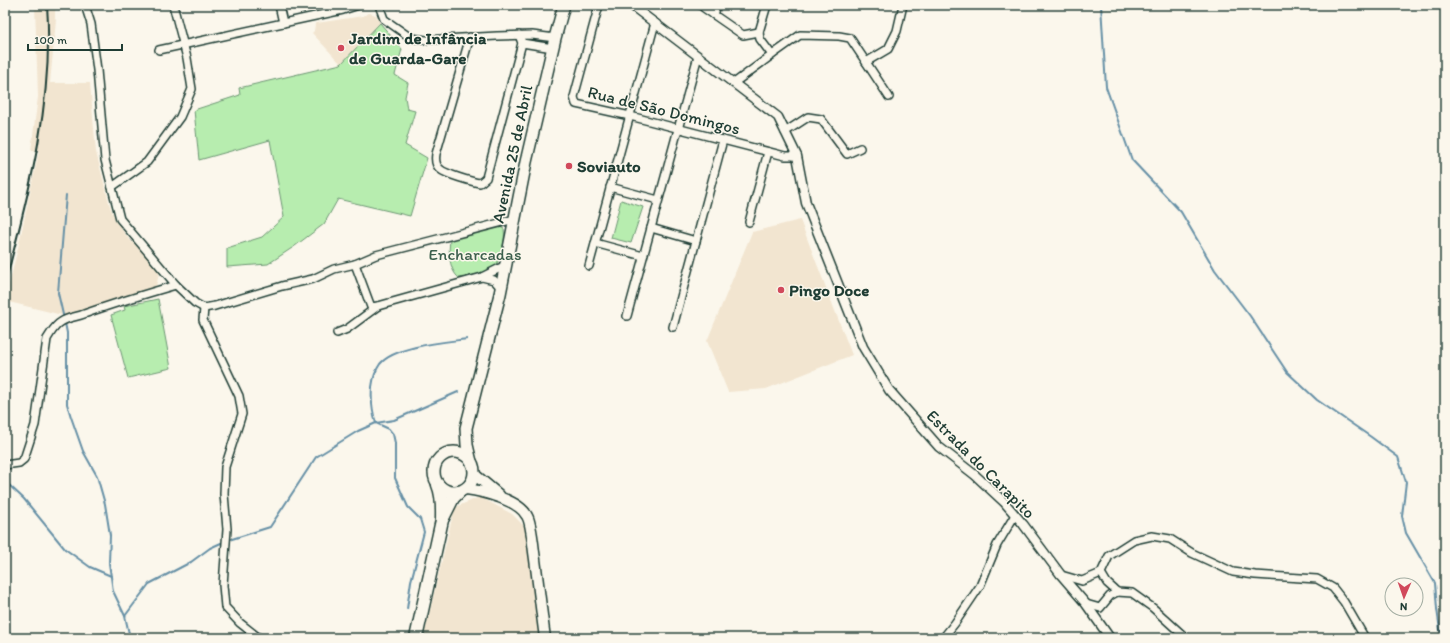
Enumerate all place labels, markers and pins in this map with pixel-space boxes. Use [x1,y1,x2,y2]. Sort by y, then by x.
place label: Jardim de Infância de Guarda-Gare [348,28,487,68]
marker: Jardim de Infância de Guarda-Gare [336,43,346,53]
place label: Soviauto [577,156,641,176]
marker: Soviauto [564,161,574,171]
place label: Pingo Doce [789,280,869,301]
marker: Pingo Doce [776,285,786,295]

